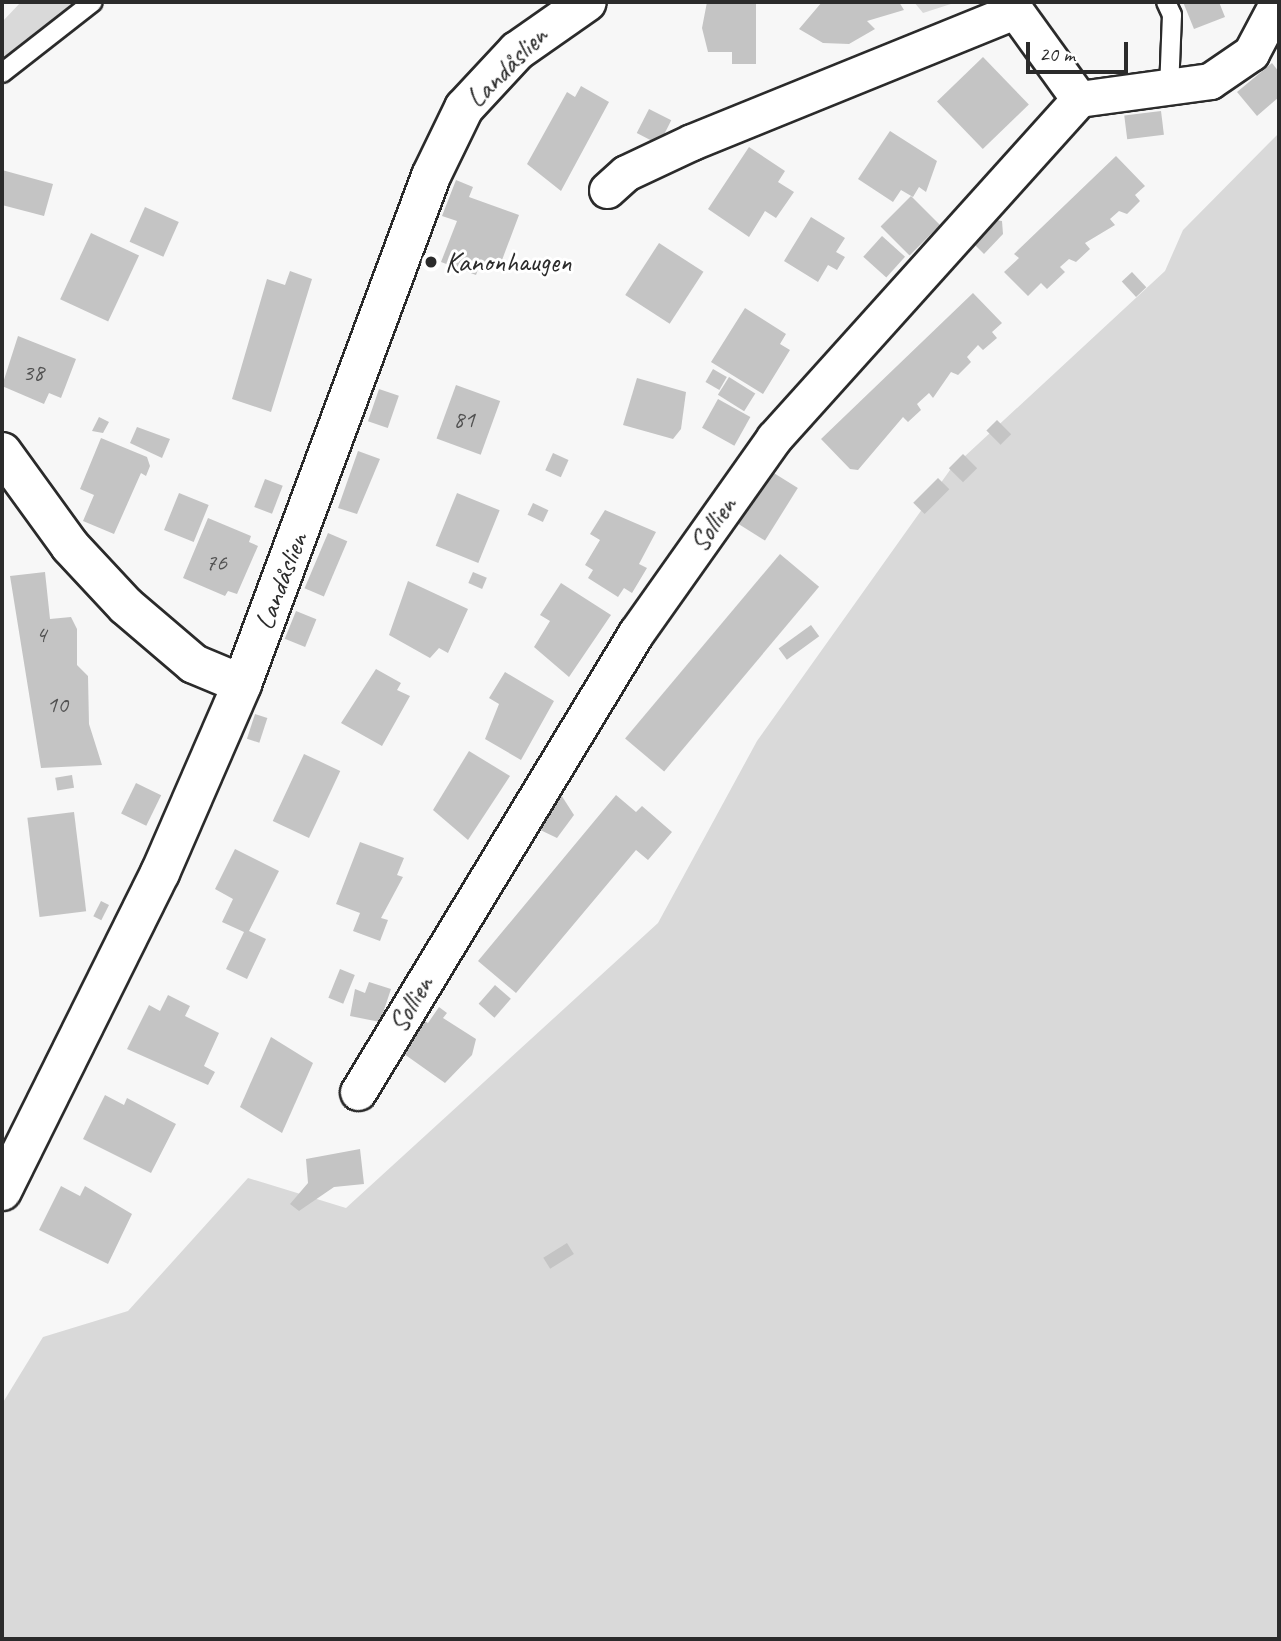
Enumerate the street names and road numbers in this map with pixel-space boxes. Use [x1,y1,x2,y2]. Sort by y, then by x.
street label: Landåslien [459,19,555,115]
street label: Sollien [682,490,744,558]
street label: Landåslien [247,528,315,634]
street label: Sollien [381,970,441,1038]

